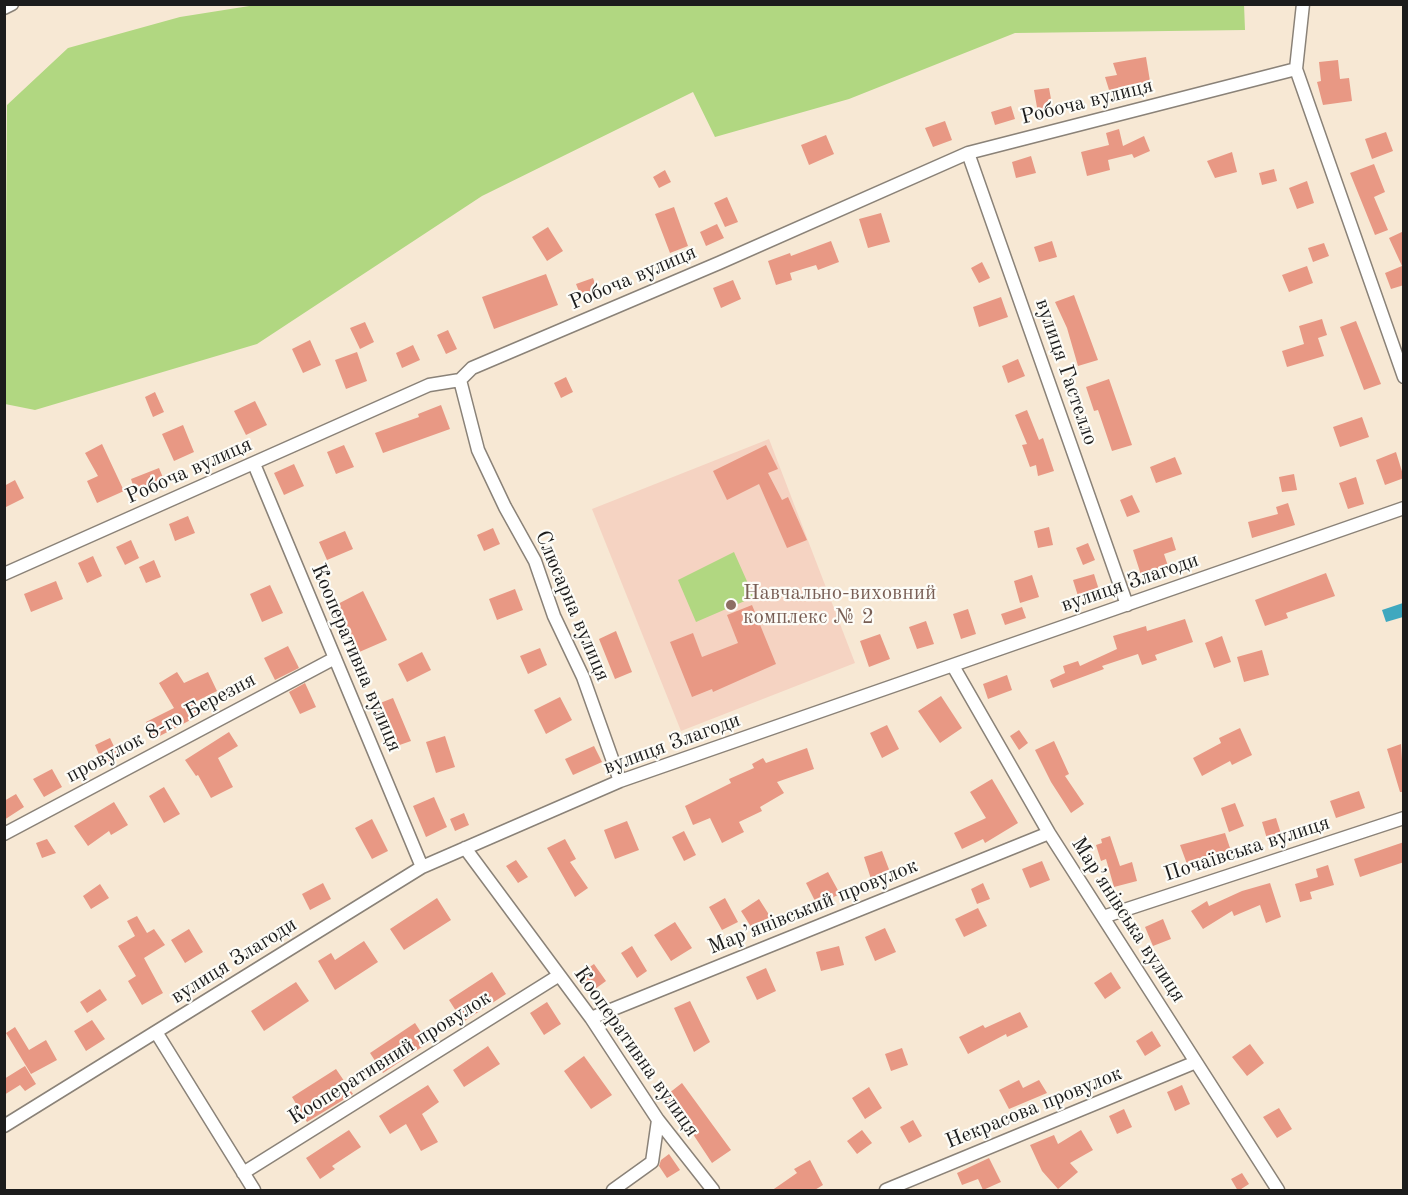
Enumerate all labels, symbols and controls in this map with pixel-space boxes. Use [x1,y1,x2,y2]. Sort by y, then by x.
street label: Робоча вулиця [1018,73,1156,131]
street label: Робоча вулиця [566,240,700,316]
street label: вулиця Гастелло [1029,295,1103,449]
street label: Робоча вулиця [122,432,256,510]
street label: Слюсарна вулиця [529,527,615,685]
street label: вулиця Злагоди [1058,548,1202,618]
street label: Кооперативна вулиця [305,560,407,756]
place label: Навчально-виховний комплекс № 2 [743,580,936,630]
marker: Навчально-виховний комплекс № 2 [724,598,738,612]
street label: провулок 8-го Березня [62,667,260,789]
street label: вулиця Злагоди [600,708,744,780]
street label: Почаївська вулиця [1161,810,1333,888]
street label: Мар’янівська вулиця [1065,833,1191,1007]
street label: Мар’янівський провулок [704,853,922,961]
street label: вулиця Злагоди [166,912,302,1010]
street label: Кооперативна вулиця [568,962,704,1142]
street label: Кооперативний провулок [284,985,496,1131]
street label: Некрасова провулок [942,1061,1126,1155]

